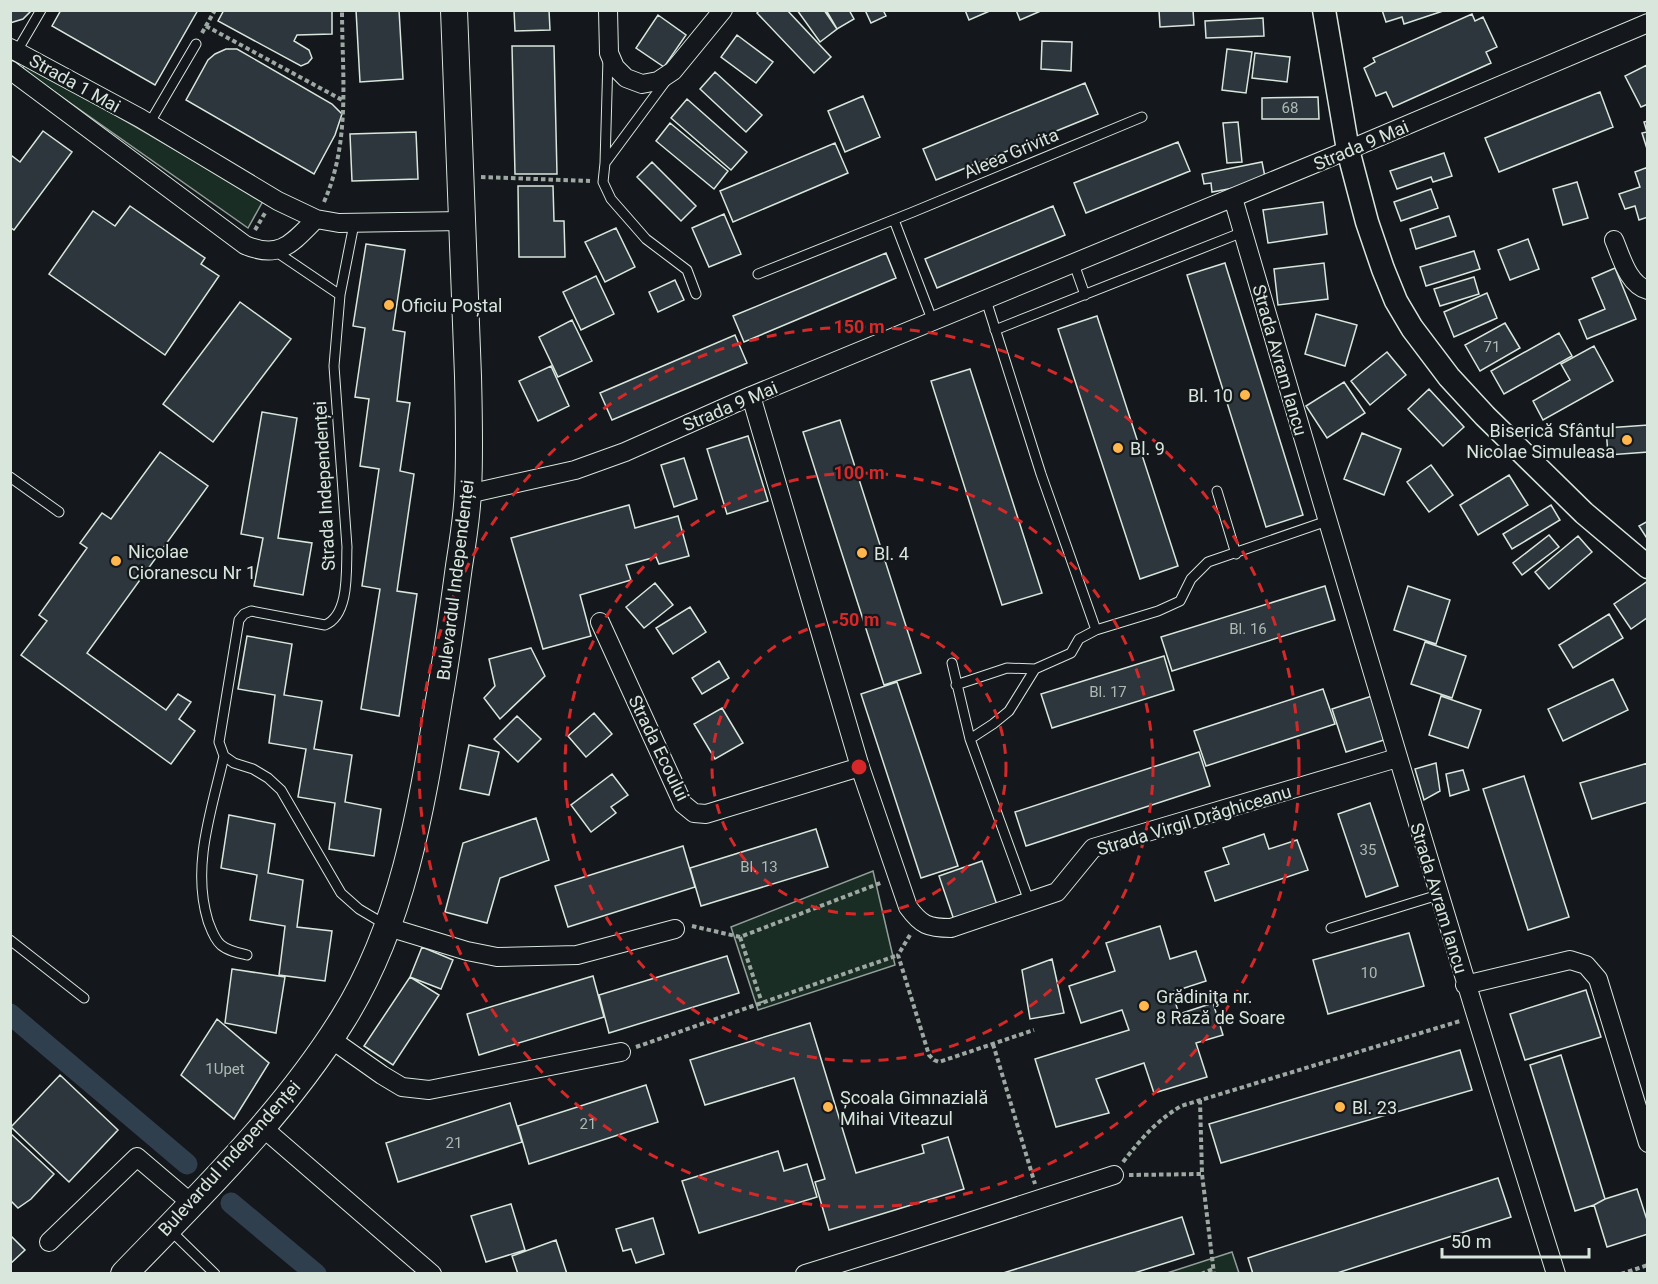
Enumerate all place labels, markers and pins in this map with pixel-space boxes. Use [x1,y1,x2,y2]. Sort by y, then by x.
place label: Oficiu Poștal [401,295,502,317]
marker: Oficiu Poștal [382,298,396,312]
place label: Bl. 10 [1188,385,1233,406]
marker: Bl. 10 [1238,388,1252,402]
place label: Biserică Sfântul Nicolae Simuleasa [1466,420,1615,462]
marker: Biserică Sfântul Nicolae Simuleasa [1620,433,1634,447]
place label: Bl. 9 [1130,438,1165,459]
marker: Bl. 9 [1111,441,1125,455]
place label: Nicolae Cioranescu Nr 1 [128,541,256,583]
place label: Bl. 4 [874,543,909,564]
marker: Bl. 4 [855,546,869,560]
marker: Nicolae Cioranescu Nr 1 [109,554,123,568]
centre of rings [849,757,869,777]
place label: Grădiniţa nr. 8 Rază de Soare [1156,986,1285,1028]
marker: Grădiniţa nr. 8 Rază de Soare [1137,999,1151,1013]
place label: Școala Gimnazială Mihai Viteazul [840,1087,988,1129]
place label: Bl. 23 [1352,1097,1397,1118]
marker: Școala Gimnazială Mihai Viteazul [821,1100,835,1114]
marker: Bl. 23 [1333,1100,1347,1114]

